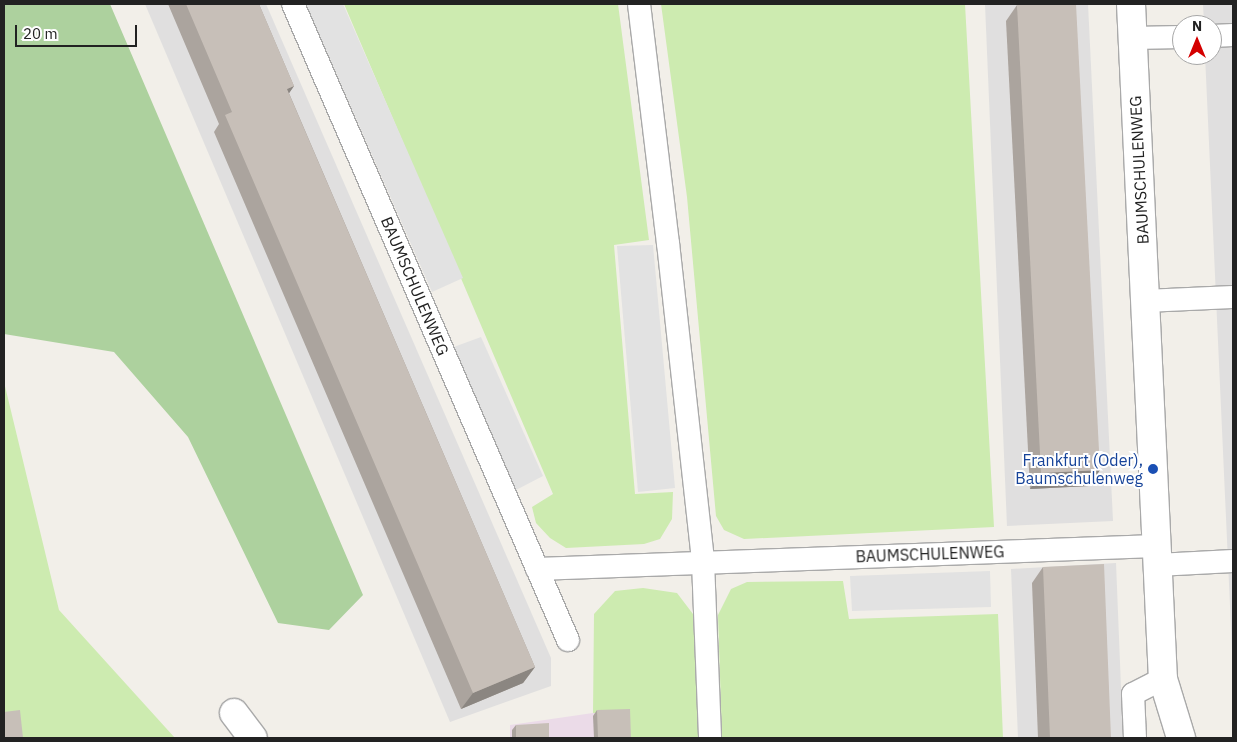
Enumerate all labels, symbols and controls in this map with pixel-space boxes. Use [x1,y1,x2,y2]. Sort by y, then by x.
scale bar [18,15,140,47]
north arrow [1172,15,1222,65]
text: N [1192,17,1202,35]
text: 20 m [23,24,58,43]
street label: BAUMSCHULENWEG [1126,95,1152,245]
street label: BAUMSCHULENWEG [377,214,453,358]
place label: Frankfurt (Oder), Baumschulenweg [1015,450,1143,488]
marker: Frankfurt (Oder), Baumschulenweg [1147,463,1159,475]
street label: BAUMSCHULENWEG [855,542,1005,566]

